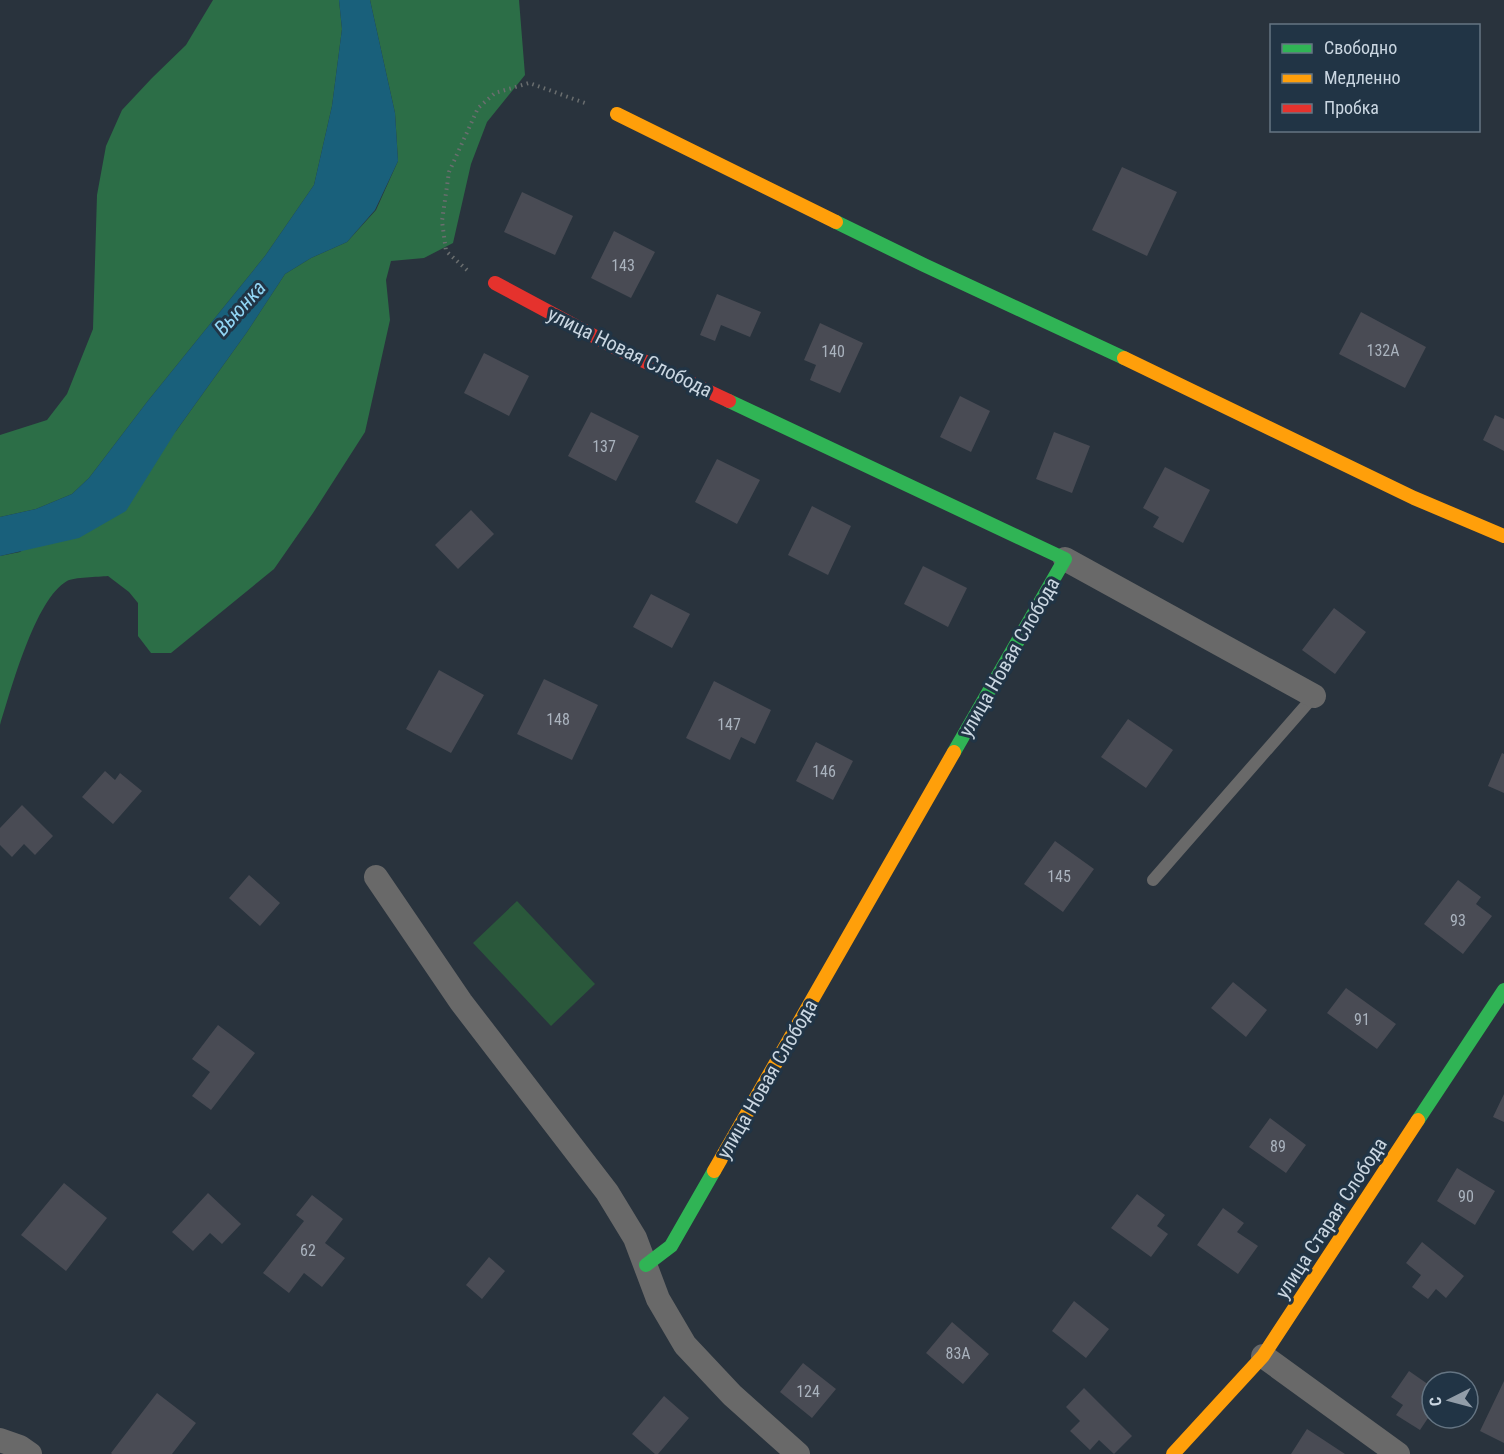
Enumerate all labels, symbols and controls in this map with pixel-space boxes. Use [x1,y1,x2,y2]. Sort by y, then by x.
legend [1270,24,1480,132]
text: Свободно [1324,37,1397,58]
text: Медленно [1324,67,1401,88]
text: Пробка [1324,97,1379,118]
house number: 143 [611,256,635,275]
water label: Вьюнка [209,276,271,340]
street label: улица Новая Слобода [544,302,716,402]
house number: 132А [1367,341,1399,360]
house number: 140 [821,342,845,361]
house number: 137 [592,437,616,456]
street label: улица Новая Слобода [954,573,1064,741]
house number: 148 [546,710,570,729]
house number: 147 [717,715,741,734]
house number: 146 [812,762,836,781]
house number: 145 [1047,867,1071,886]
house number: 93 [1450,911,1466,930]
street label: улица Новая Слобода [712,995,822,1163]
house number: 91 [1354,1010,1370,1029]
street label: улица Старая Слобода [1270,1133,1392,1303]
house number: 89 [1270,1137,1286,1156]
house number: 90 [1458,1187,1474,1206]
house number: 62 [300,1241,316,1260]
house number: 83А [945,1344,971,1363]
north arrow [1420,1370,1480,1430]
house number: 124 [796,1382,820,1401]
text: С [1426,1396,1446,1407]

